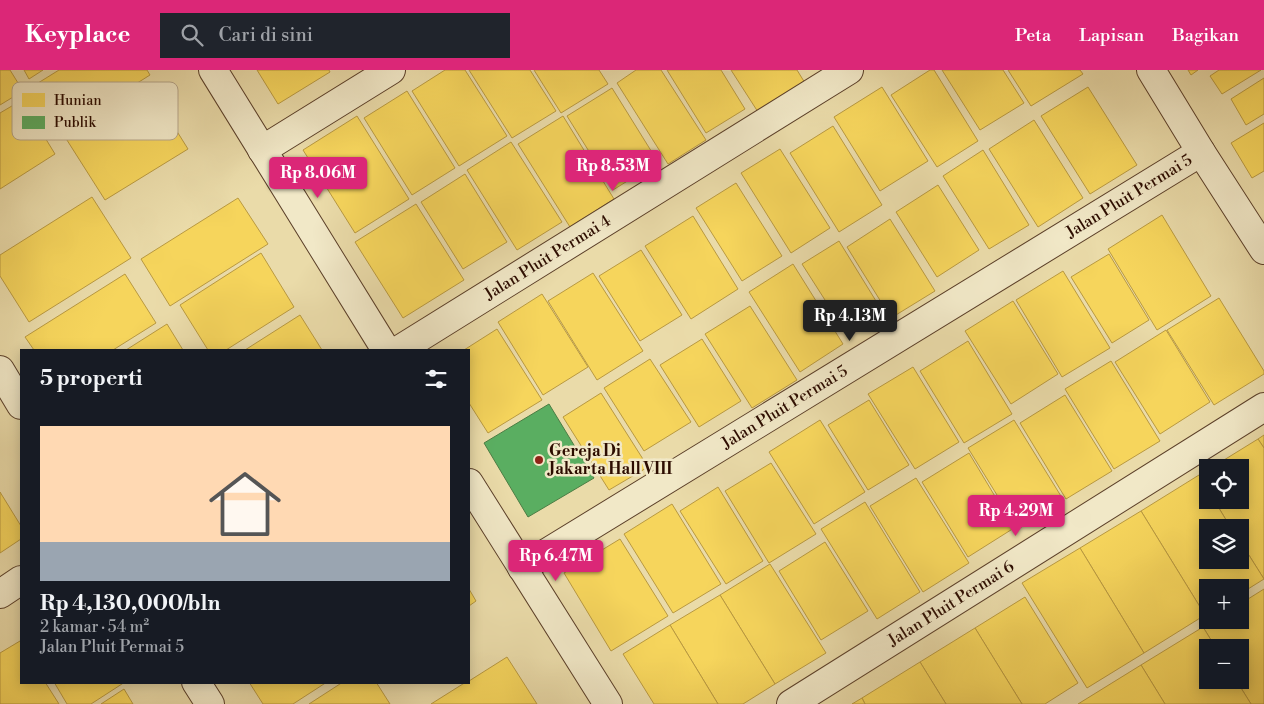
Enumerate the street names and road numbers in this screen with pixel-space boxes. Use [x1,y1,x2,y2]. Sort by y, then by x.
street label: Jalan Pluit Permai 5 [1062,150,1196,243]
street label: Jalan Pluit Permai 4 [480,211,615,305]
street label: Jalan Pluit Permai 5 [717,361,852,454]
street label: Jalan Pluit Permai 6 [883,556,1018,651]

